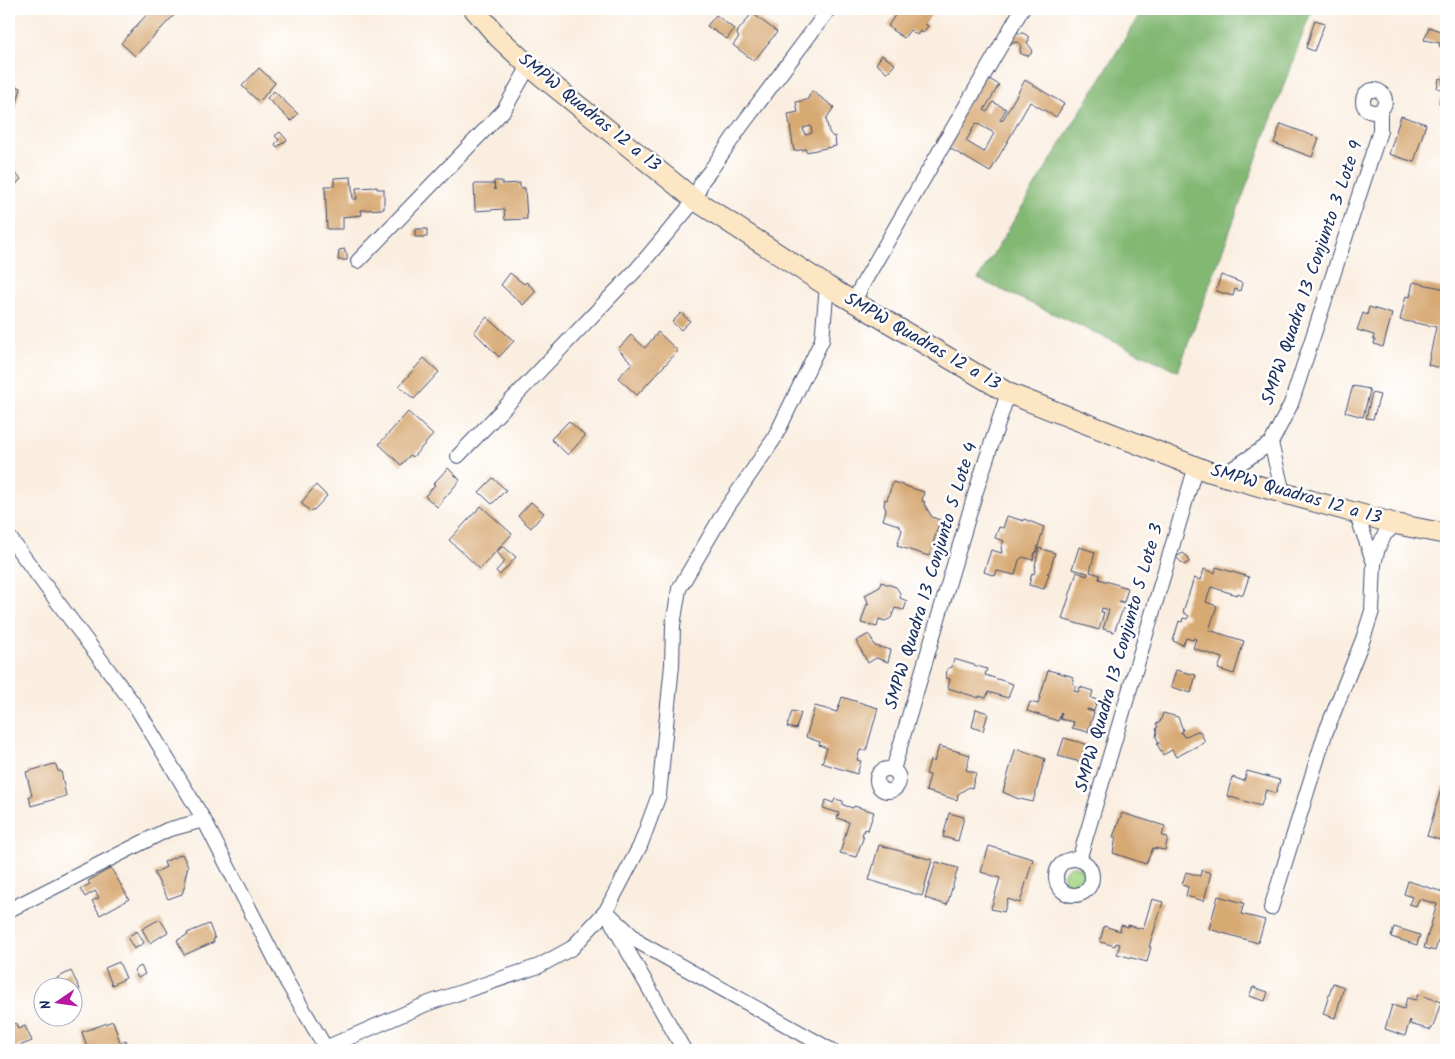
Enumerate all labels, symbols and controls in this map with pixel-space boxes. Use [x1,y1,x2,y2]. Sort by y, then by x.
street label: SMPW Quadras 12 a 13 [511,46,667,180]
street label: SMPW Quadra 13 Conjunto 3 Lote 9 [1254,137,1372,409]
street label: SMPW Quadras 12 a 13 [838,285,1006,399]
street label: SMPW Quadra 13 Conjunto 5 Lote 4 [877,439,987,713]
street label: SMPW Quadras 12 a 13 [1207,457,1385,533]
street label: SMPW Quadra 13 Conjunto 5 Lote 3 [1068,520,1172,796]
north arrow [32,976,82,1026]
text: N [35,998,58,1011]

